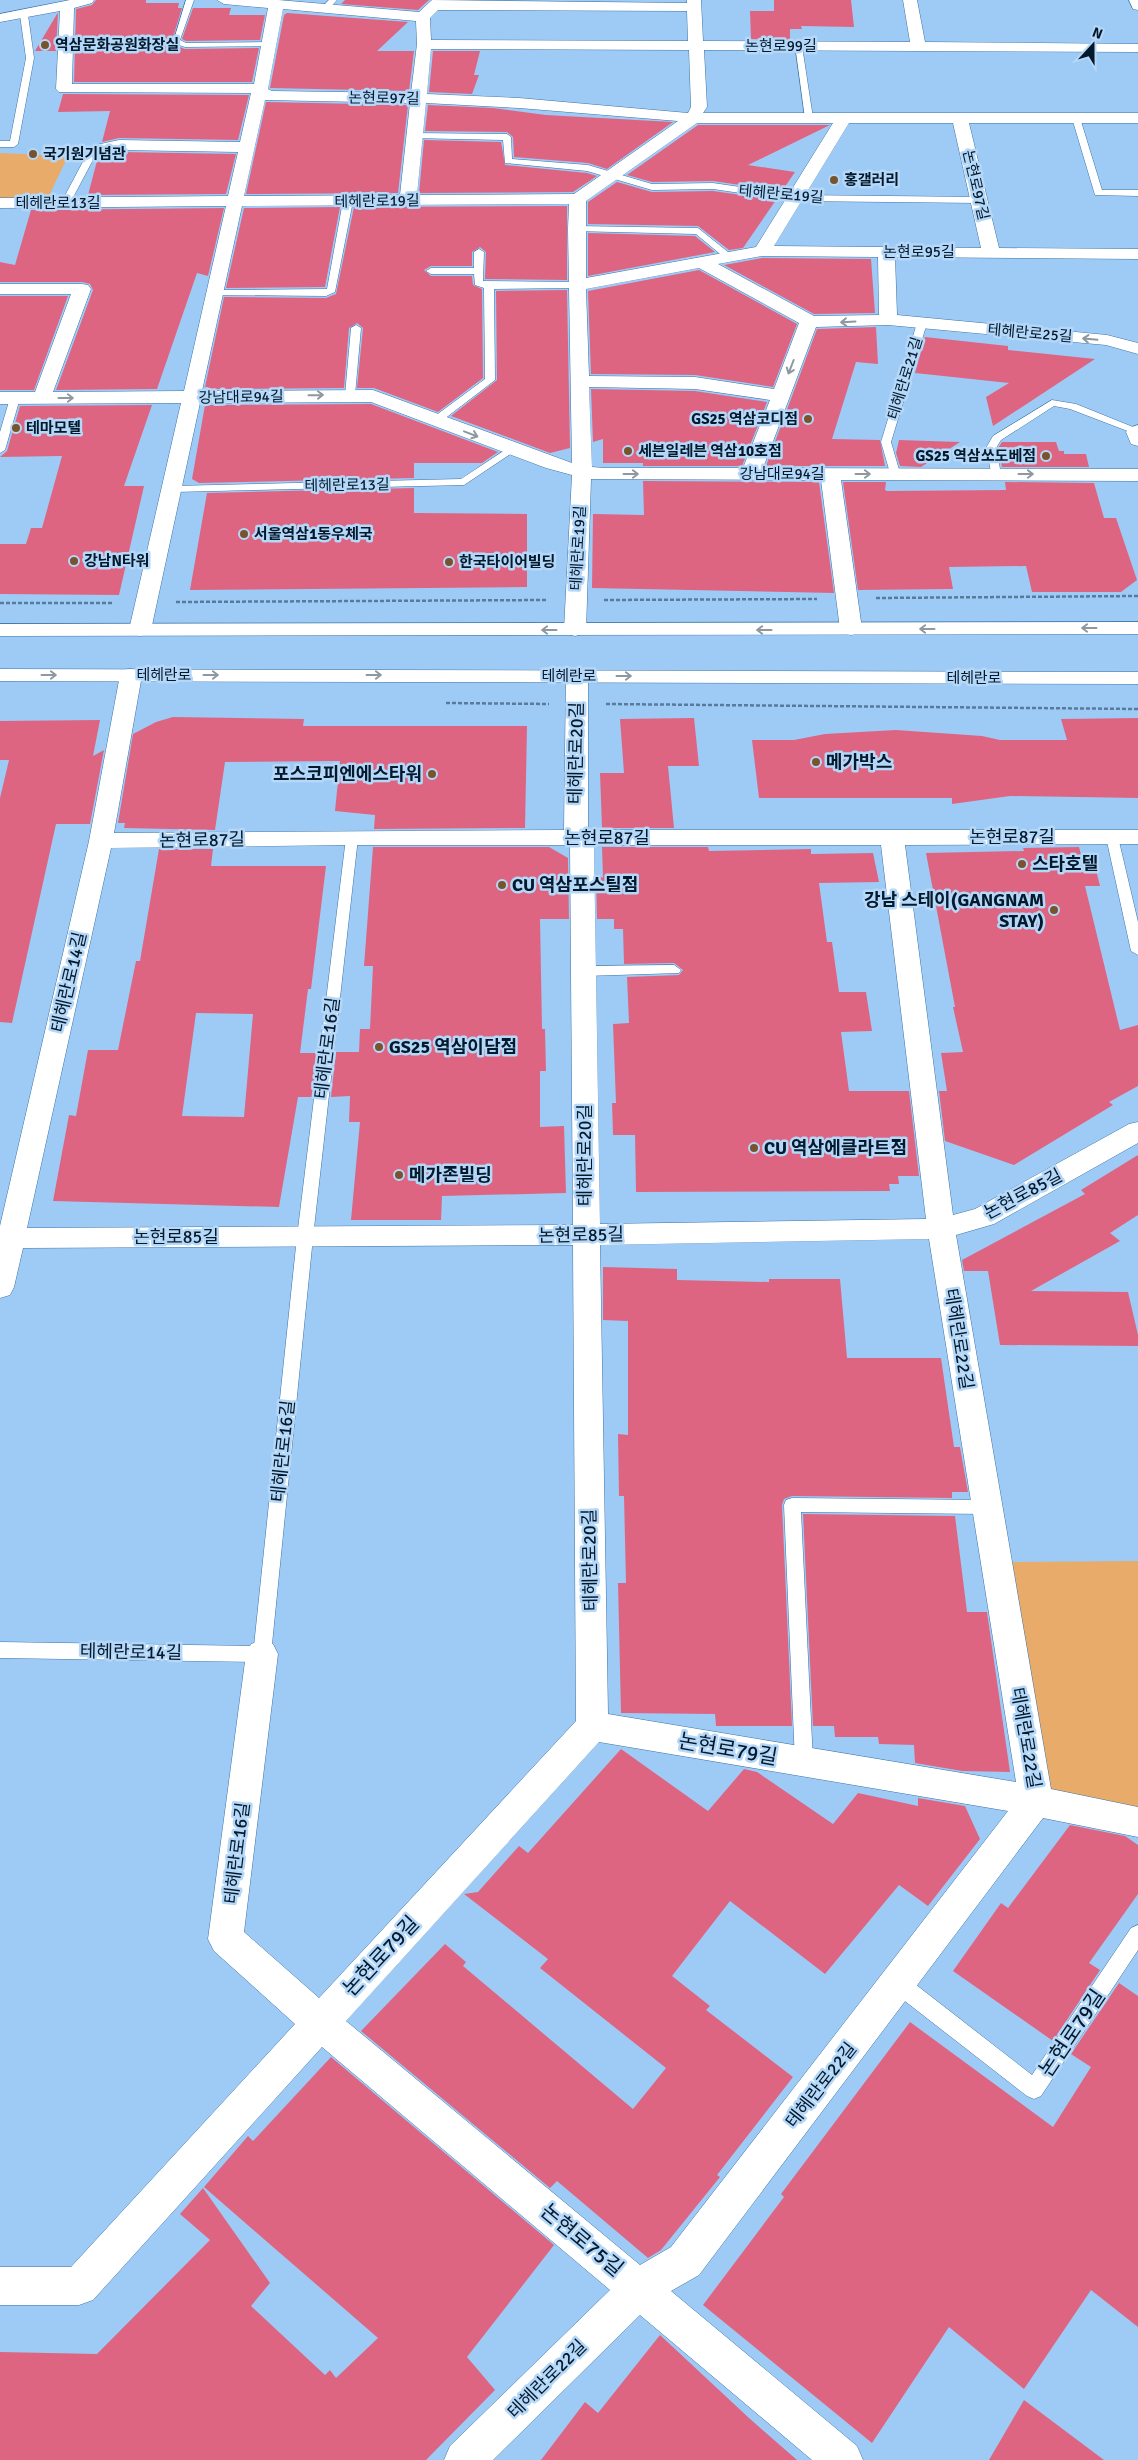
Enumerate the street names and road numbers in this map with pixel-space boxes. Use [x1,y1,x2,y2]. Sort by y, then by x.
street label: 논현로99길 [745,37,817,55]
street label: 논현로97길 [348,88,420,108]
street label: 논현로97길 [959,148,993,222]
street label: 테헤란로19길 [738,181,824,207]
street label: 테헤란로19길 [334,191,420,211]
street label: 테헤란로13길 [15,194,101,212]
street label: 논현로95길 [883,243,955,261]
street label: 테헤란로25길 [987,320,1073,346]
street label: 테헤란로21길 [884,335,926,421]
street label: 강남대로94길 [198,387,284,407]
street label: 강남대로94길 [739,465,825,483]
street label: 테헤란로13길 [304,475,390,495]
street label: 테헤란로19길 [567,505,589,591]
street label: 테헤란로 [136,666,192,684]
street label: 테헤란로 [541,667,597,685]
street label: 테헤란로 [946,669,1002,687]
street label: 테헤란로20길 [564,702,588,804]
street label: 논현로87길 [969,826,1055,848]
street label: 논현로87길 [564,827,650,849]
street label: 논현로87길 [159,828,245,852]
street label: 테헤란로14길 [47,930,91,1034]
street label: 테헤란로16길 [310,996,344,1100]
street label: 테헤란로20길 [574,1104,596,1206]
street label: 논현로85길 [980,1164,1066,1224]
street label: 논현로85길 [538,1223,624,1247]
street label: 논현로85길 [133,1226,219,1248]
street label: 테헤란로22길 [940,1287,978,1391]
street label: 테헤란로16길 [267,1399,299,1503]
street label: 테헤란로20길 [578,1509,602,1611]
street label: 테헤란로14길 [80,1640,182,1664]
street label: 테헤란로22길 [1006,1686,1046,1790]
street label: 논현로79길 [677,1728,779,1770]
street label: 테헤란로16길 [220,1801,254,1905]
street label: 논현로79길 [337,1911,425,2001]
street label: 논현로79길 [1033,1984,1111,2082]
street label: 테헤란로22길 [781,2038,861,2132]
street label: 논현로75길 [535,2198,629,2282]
street label: 테헤란로22길 [503,2335,591,2423]

